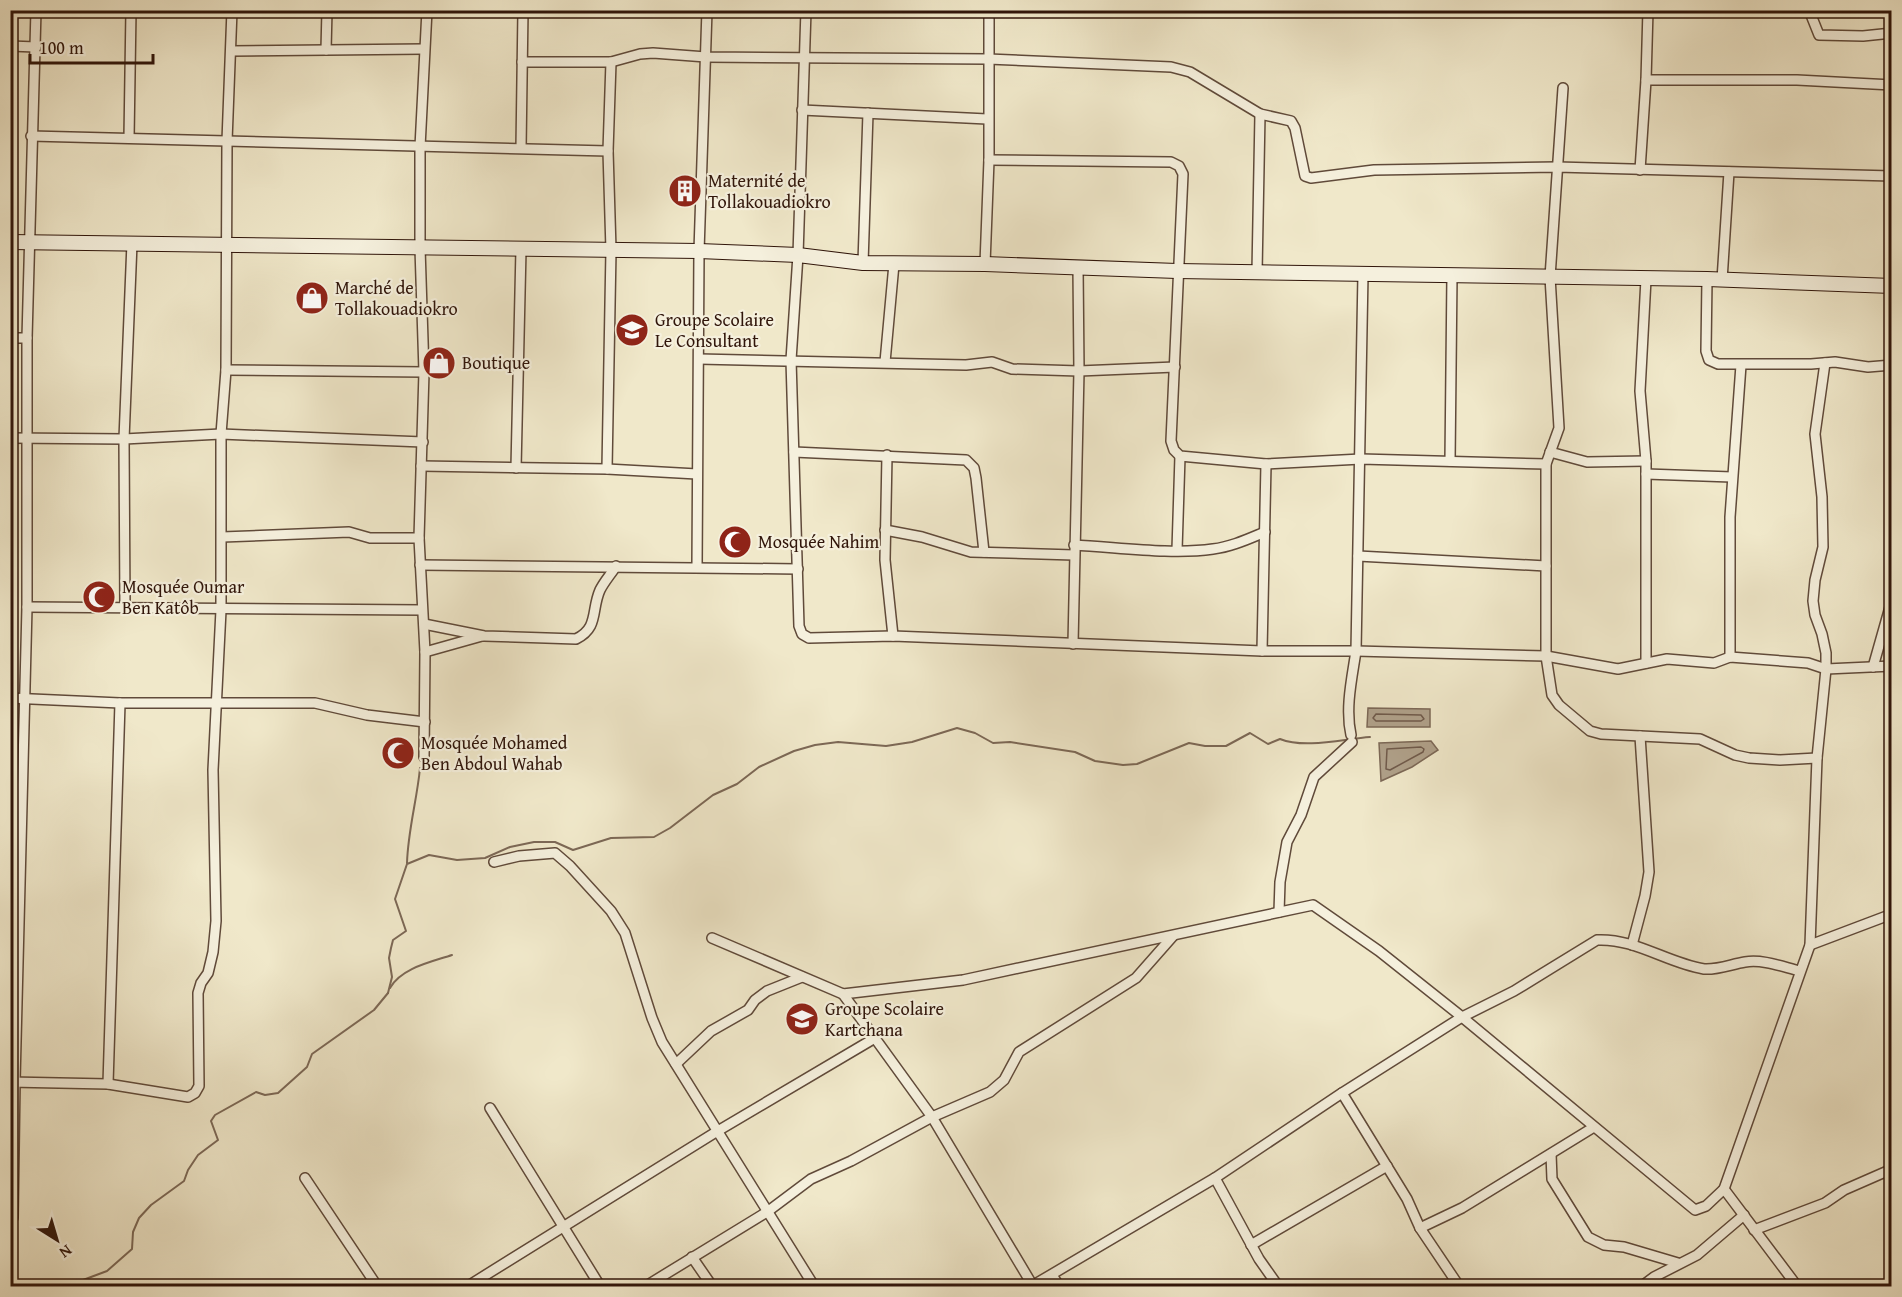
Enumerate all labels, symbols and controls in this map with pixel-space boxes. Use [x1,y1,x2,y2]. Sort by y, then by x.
scale bar [30,27,153,65]
text: 100 m [39,34,84,61]
place label: Maternité de Tollakouadiokro [708,167,831,215]
building icon: Maternité de Tollakouadiokro [667,173,703,209]
place label: Marché de Tollakouadiokro [335,274,458,322]
shop icon: Marché de Tollakouadiokro [294,280,330,316]
place label: Groupe Scolaire Le Consultant [655,306,774,354]
school or university icon: Groupe Scolaire Le Consultant [614,312,650,348]
shop icon: Boutique [421,345,457,381]
place label: Boutique [462,349,530,376]
mosque icon: Mosquée Nahim [717,524,753,560]
place label: Mosquée Nahim [758,528,880,555]
place label: Mosquée Oumar Ben Katôb [122,573,245,621]
mosque icon: Mosquée Oumar Ben Katôb [81,579,117,615]
place label: Mosquée Mohamed Ben Abdoul Wahab [421,729,568,777]
mosque icon: Mosquée Mohamed Ben Abdoul Wahab [380,735,416,771]
place label: Groupe Scolaire Kartchana [825,995,944,1043]
school or university icon: Groupe Scolaire Kartchana [784,1001,820,1037]
north arrow [27,1210,87,1270]
text: N [54,1239,78,1265]

